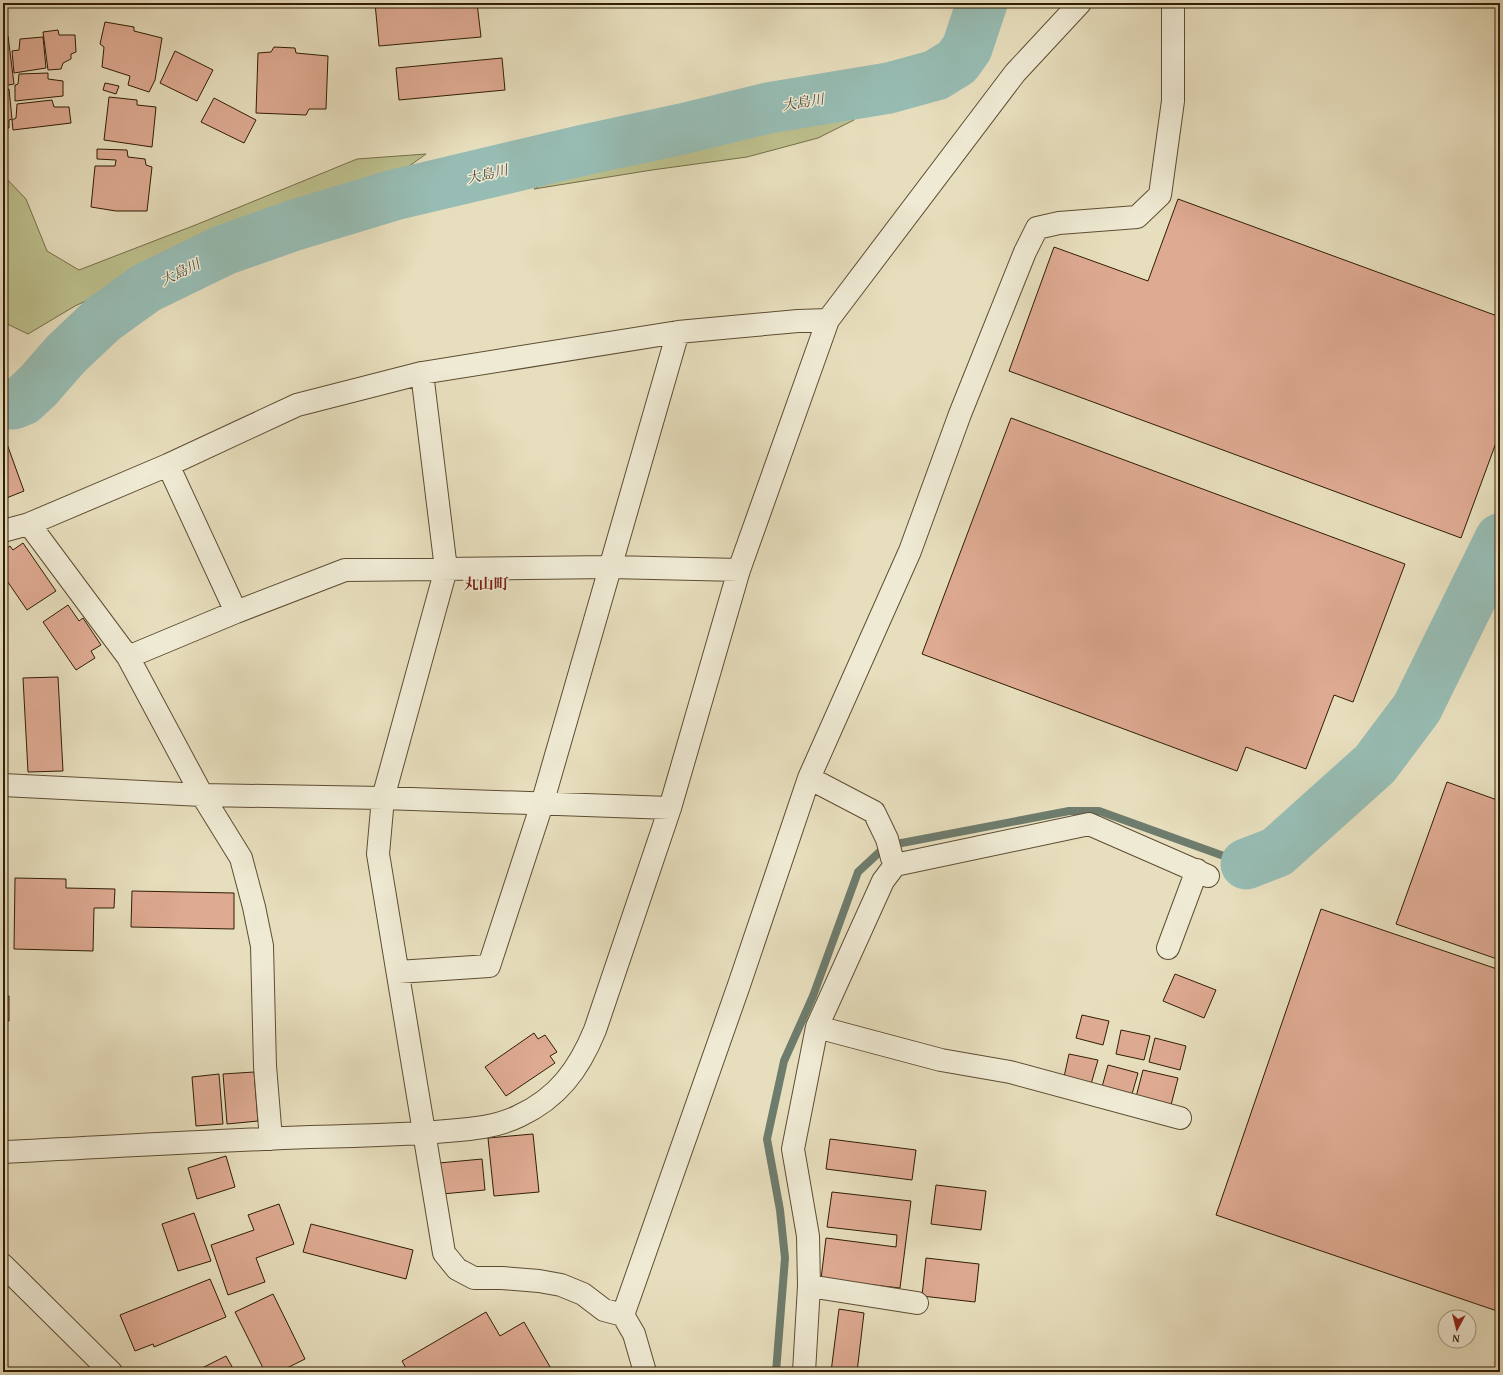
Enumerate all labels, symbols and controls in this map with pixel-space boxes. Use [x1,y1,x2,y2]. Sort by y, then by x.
water label: 大島川 [781,89,827,115]
water label: 大島川 [464,159,512,188]
water label: 大島川 [157,253,205,290]
district label: 丸山町 [463,573,509,594]
north arrow [1437,1309,1477,1349]
text: N [1451,1330,1460,1347]

